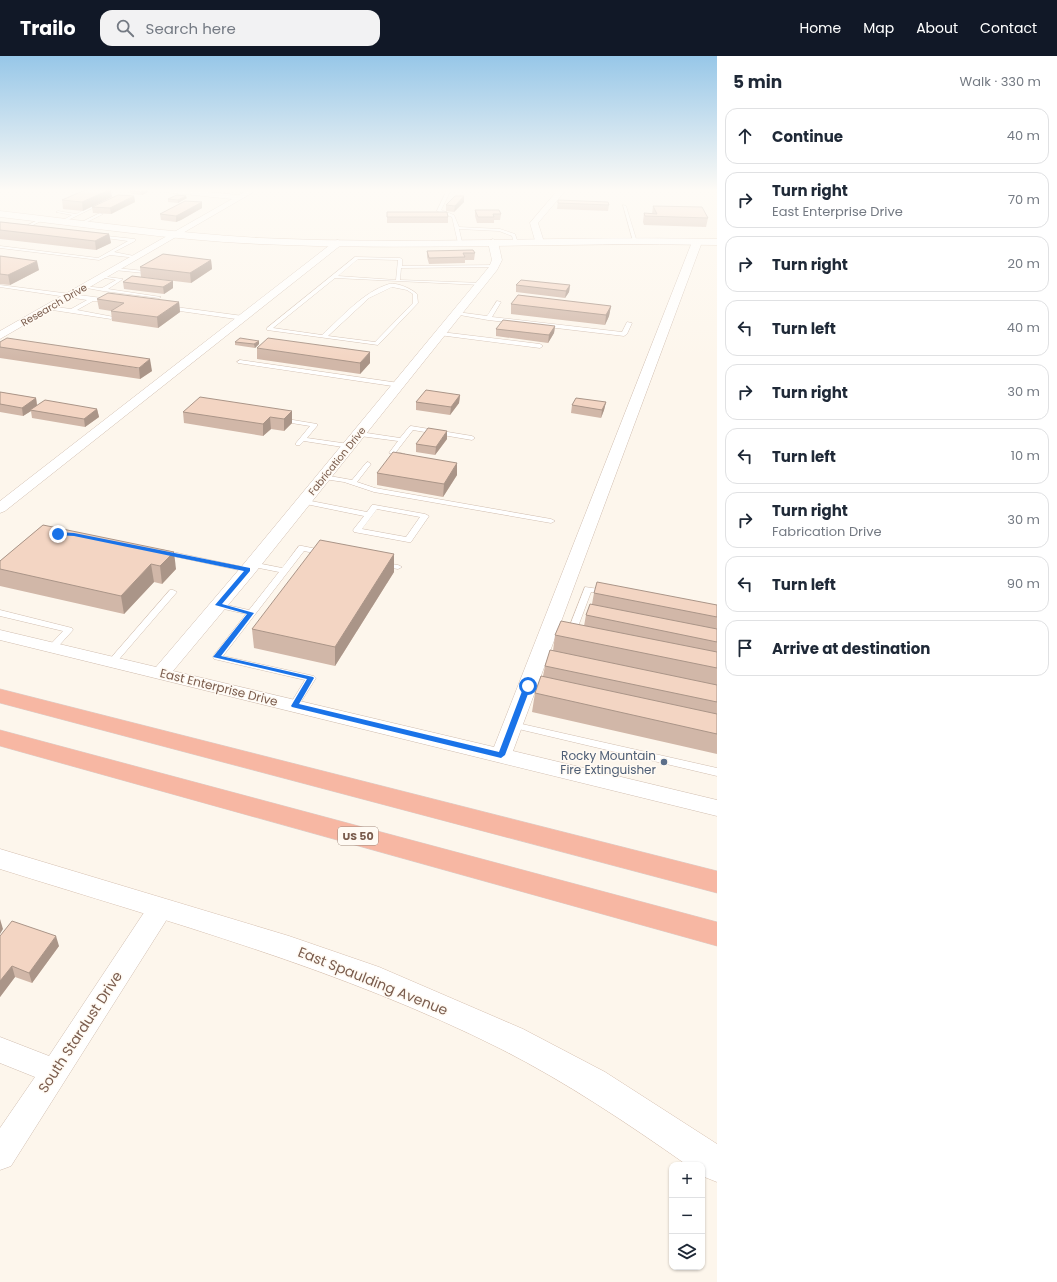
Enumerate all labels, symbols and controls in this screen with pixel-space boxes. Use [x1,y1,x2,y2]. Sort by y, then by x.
search box [100,10,380,46]
text: Trailo [20,15,76,42]
icon: search [114,17,136,39]
text: Search here [146,18,236,39]
text: Home [799,18,841,38]
text: Map [863,18,894,38]
text: About [916,18,958,38]
text: Contact [980,18,1037,38]
text: 5 min [733,70,782,94]
text: Walk · 330 m [960,72,1041,91]
icon: ahead [734,125,756,147]
text: Continue [772,126,843,147]
text: 40 m [1007,126,1040,145]
text: Turn right [772,180,848,201]
icon: right [734,189,756,211]
text: 70 m [1008,190,1040,209]
text: East Enterprise Drive [772,202,903,221]
icon: right [734,253,756,275]
text: Turn right [772,254,848,275]
text: 20 m [1007,254,1040,273]
street label: Research Drive [18,280,90,330]
icon: left [734,317,756,339]
text: Turn left [772,318,836,339]
text: 40 m [1007,318,1040,337]
icon: right [734,381,756,403]
text: Turn right [772,382,848,403]
text: 30 m [1007,382,1040,401]
street label: Fabrication Drive [305,424,369,498]
icon: left [734,445,756,467]
text: Turn left [772,446,836,467]
text: 10 m [1011,446,1040,465]
text: Turn right [772,500,848,521]
icon: right [734,509,756,531]
text: 30 m [1007,510,1040,529]
text: Fabrication Drive [772,522,882,541]
route end [49,525,67,543]
icon: left [734,573,756,595]
text: Turn left [772,574,836,595]
text: 90 m [1007,574,1040,593]
icon: arrive [734,637,756,659]
text: Arrive at destination [772,638,930,659]
street label: East Enterprise Drive [158,664,280,710]
route start [519,677,537,695]
place label: Rocky Mountain Fire Extinguisher [560,747,657,778]
marker: Rocky Mountain Fire Extinguisher [659,757,669,767]
road number: US 50 [338,827,378,845]
street label: East Spaulding Avenue [295,942,451,1020]
street label: South Stardust Drive [33,967,127,1097]
map controls [669,1162,705,1270]
button: + [669,1162,705,1198]
button: − [669,1198,705,1234]
button: layers [669,1234,705,1270]

